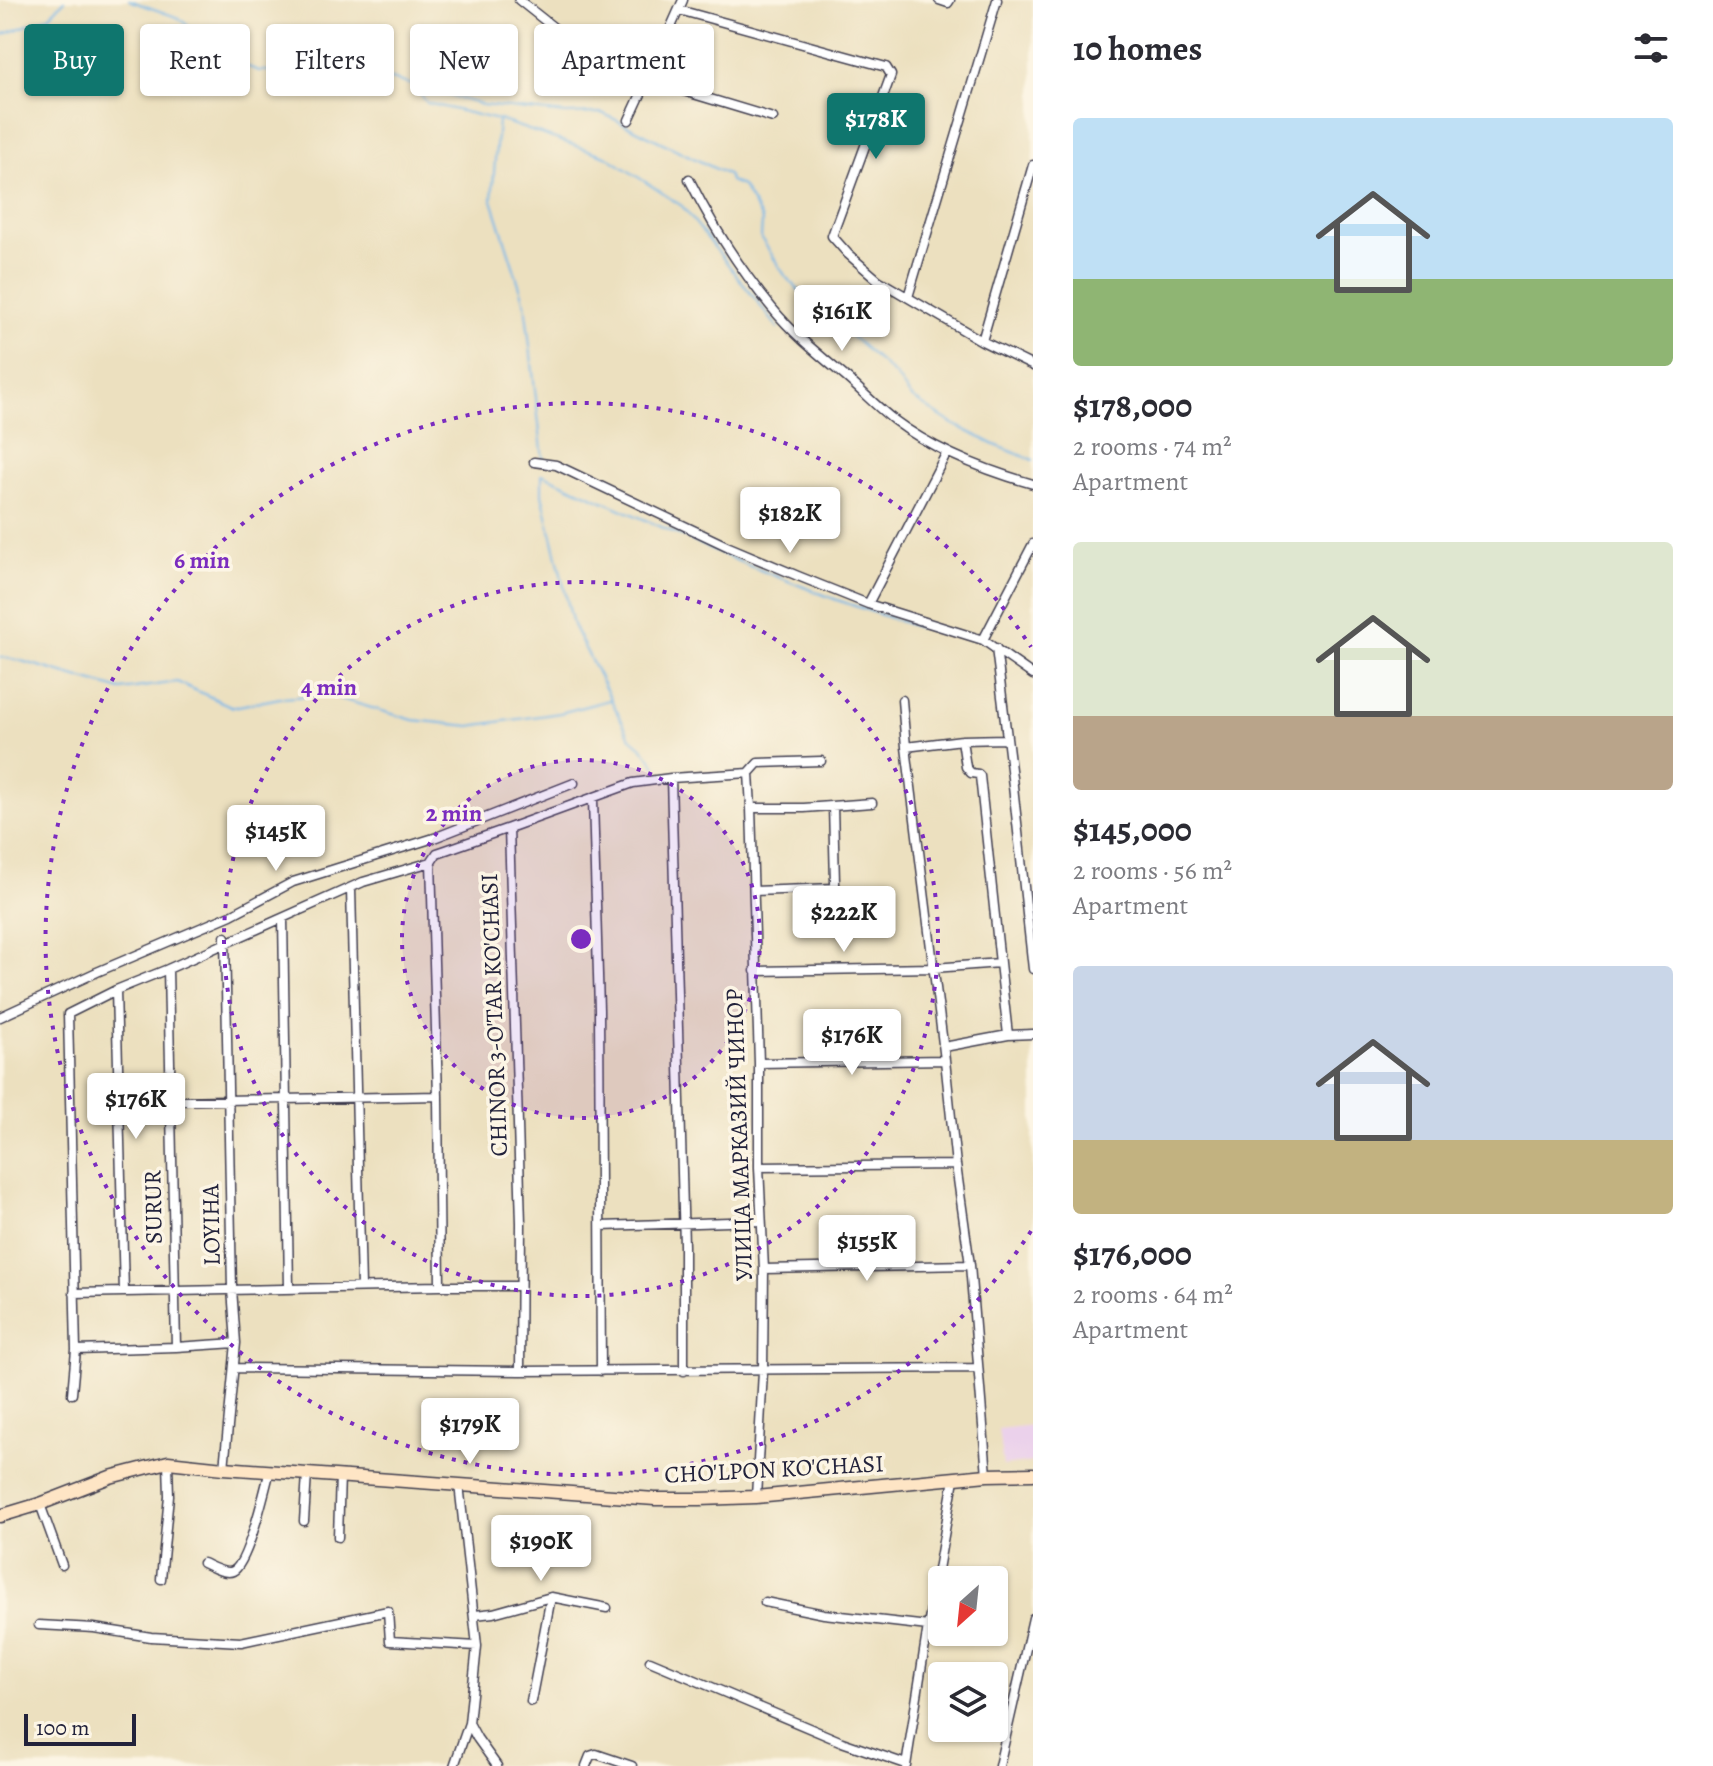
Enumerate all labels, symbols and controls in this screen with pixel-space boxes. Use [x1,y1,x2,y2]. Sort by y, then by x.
chip: Buy [24,24,124,96]
chip: Rent [140,24,250,96]
chip: Filters [266,24,394,96]
chip: New [410,24,518,96]
chip: Apartment [534,24,714,96]
text: 10 homes [1073,25,1202,72]
icon: filters [1629,26,1673,70]
pin: $178K [820,93,932,161]
text: $178K [845,101,907,136]
icon: home [1301,170,1445,314]
pin: $161K [786,285,898,353]
text: $161K [812,293,872,328]
text: $178,000 [1073,382,1192,429]
text: 2 rooms · 74 m² [1073,429,1232,464]
text: Apartment [1073,464,1188,499]
pin: $182K [734,487,846,555]
text: $182K [758,495,822,530]
text: 6 min [174,544,231,576]
icon: home [1301,594,1445,738]
text: 4 min [301,671,358,703]
text: 2 min [426,797,483,829]
pin: $145K [220,805,332,873]
text: $145,000 [1073,806,1192,853]
text: $145K [245,813,307,848]
text: 2 rooms · 56 m² [1073,853,1232,888]
street label: CHINOR 3-O'TAR KO'CHASI [473,873,515,1157]
pin: $222K [788,886,900,954]
text: Apartment [1073,888,1188,923]
text: $222K [811,894,877,929]
centre of rings [567,925,595,953]
street label: УЛИЦА МАРКАЗИЙ ЧИНОР [718,988,760,1282]
pin: $176K [796,1009,908,1077]
text: $176K [821,1017,883,1052]
icon: home [1301,1018,1445,1162]
pin: $176K [80,1073,192,1141]
text: $176K [105,1081,167,1116]
street label: SURUR [136,1169,170,1244]
street label: LOYIHA [194,1183,228,1266]
pin: $155K [811,1215,923,1283]
text: $155K [837,1223,897,1258]
text: $176,000 [1073,1230,1192,1277]
text: 2 rooms · 64 m² [1073,1277,1233,1312]
text: Apartment [1073,1312,1188,1347]
pin: $179K [414,1398,526,1466]
text: $179K [439,1406,501,1441]
street label: CHO'LPON KO'CHASI [663,1447,885,1491]
pin: $190K [485,1515,597,1583]
text: $190K [509,1523,573,1558]
north arrow [928,1566,1008,1646]
map controls [928,1566,1008,1742]
button: layers [928,1662,1008,1742]
scale bar [24,1710,136,1746]
text: 100 m [36,1713,90,1743]

